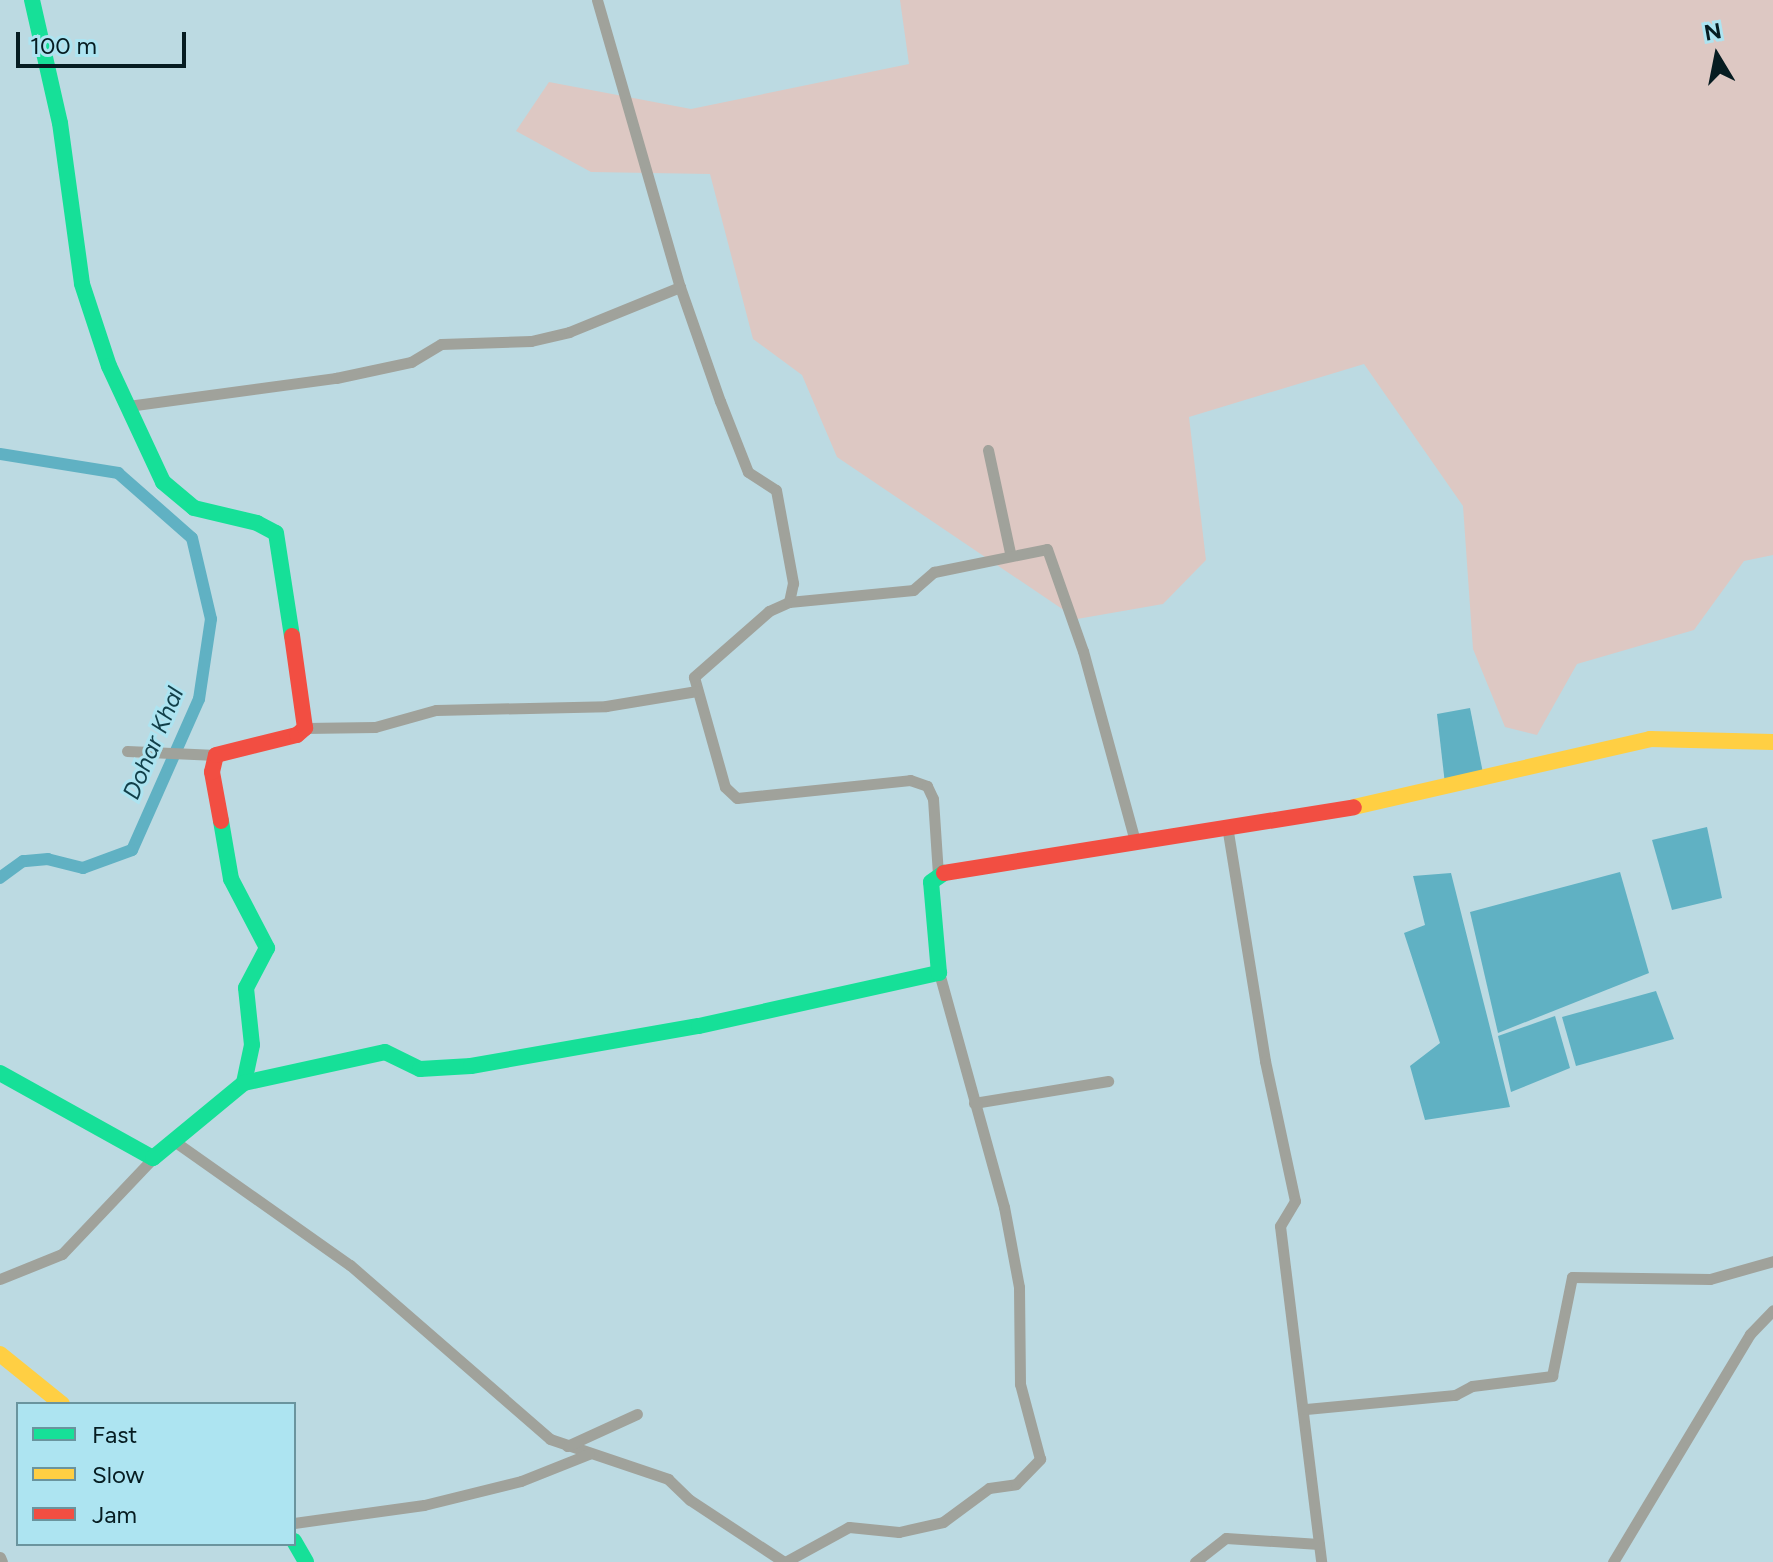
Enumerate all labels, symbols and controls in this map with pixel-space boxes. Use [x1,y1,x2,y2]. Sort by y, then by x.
scale bar [20,16,190,66]
north arrow [1677,16,1757,96]
text: N [1702,17,1723,47]
text: 100 m [30,31,97,60]
water label: Dohar Khal [116,682,190,804]
legend [16,1402,296,1546]
text: Fast [92,1420,137,1449]
text: Slow [92,1460,144,1489]
text: Jam [92,1500,137,1529]

